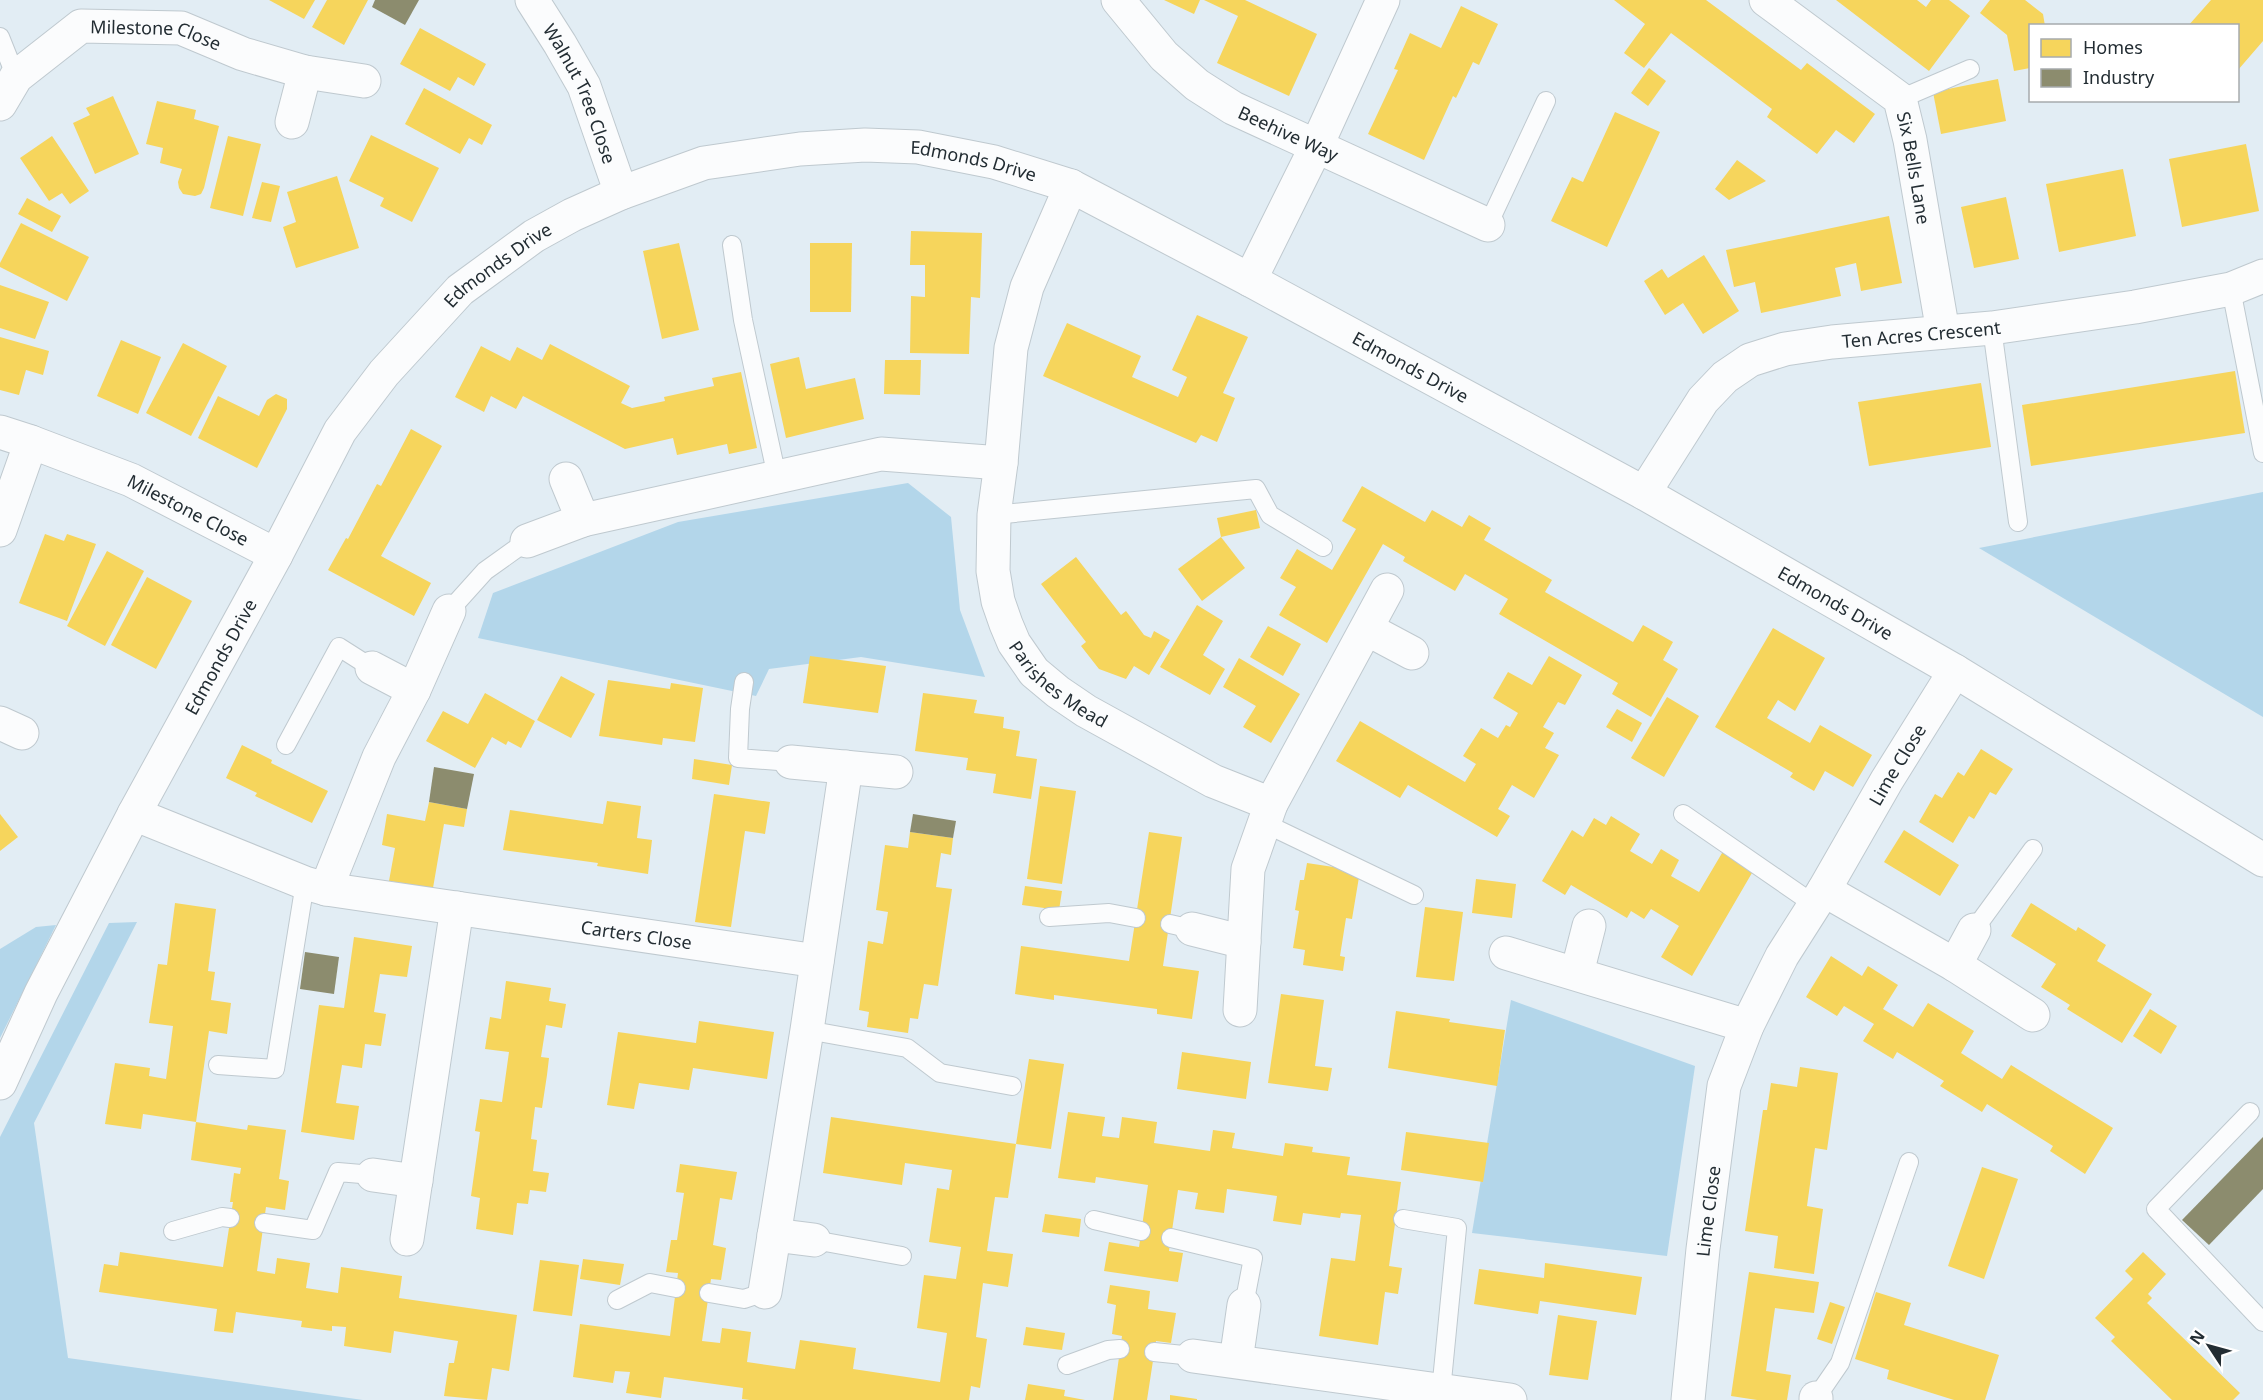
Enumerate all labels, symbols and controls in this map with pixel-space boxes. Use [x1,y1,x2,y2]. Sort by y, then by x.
street label: Milestone Close [90,14,225,56]
street label: Walnut Tree Close [538,19,622,167]
legend [2029,24,2239,102]
text: Homes [2083,35,2143,59]
text: Industry [2083,65,2155,89]
street label: Beehive Way [1234,100,1343,167]
street label: Six Bells Lane [1892,109,1936,226]
street label: Edmonds Drive [910,135,1040,187]
street label: Edmonds Drive [438,217,556,312]
street label: Ten Acres Crescent [1841,315,2003,353]
street label: Edmonds Drive [1348,326,1473,408]
street label: Milestone Close [123,468,253,551]
street label: Edmonds Drive [1774,560,1897,645]
street label: Edmonds Drive [179,594,262,719]
street label: Parishes Mead [1004,636,1112,733]
street label: Lime Close [1863,719,1931,810]
street label: Carters Close [579,915,694,955]
street label: Lime Close [1690,1164,1726,1258]
north arrow [2179,1316,2239,1376]
text: N [2184,1325,2210,1349]

